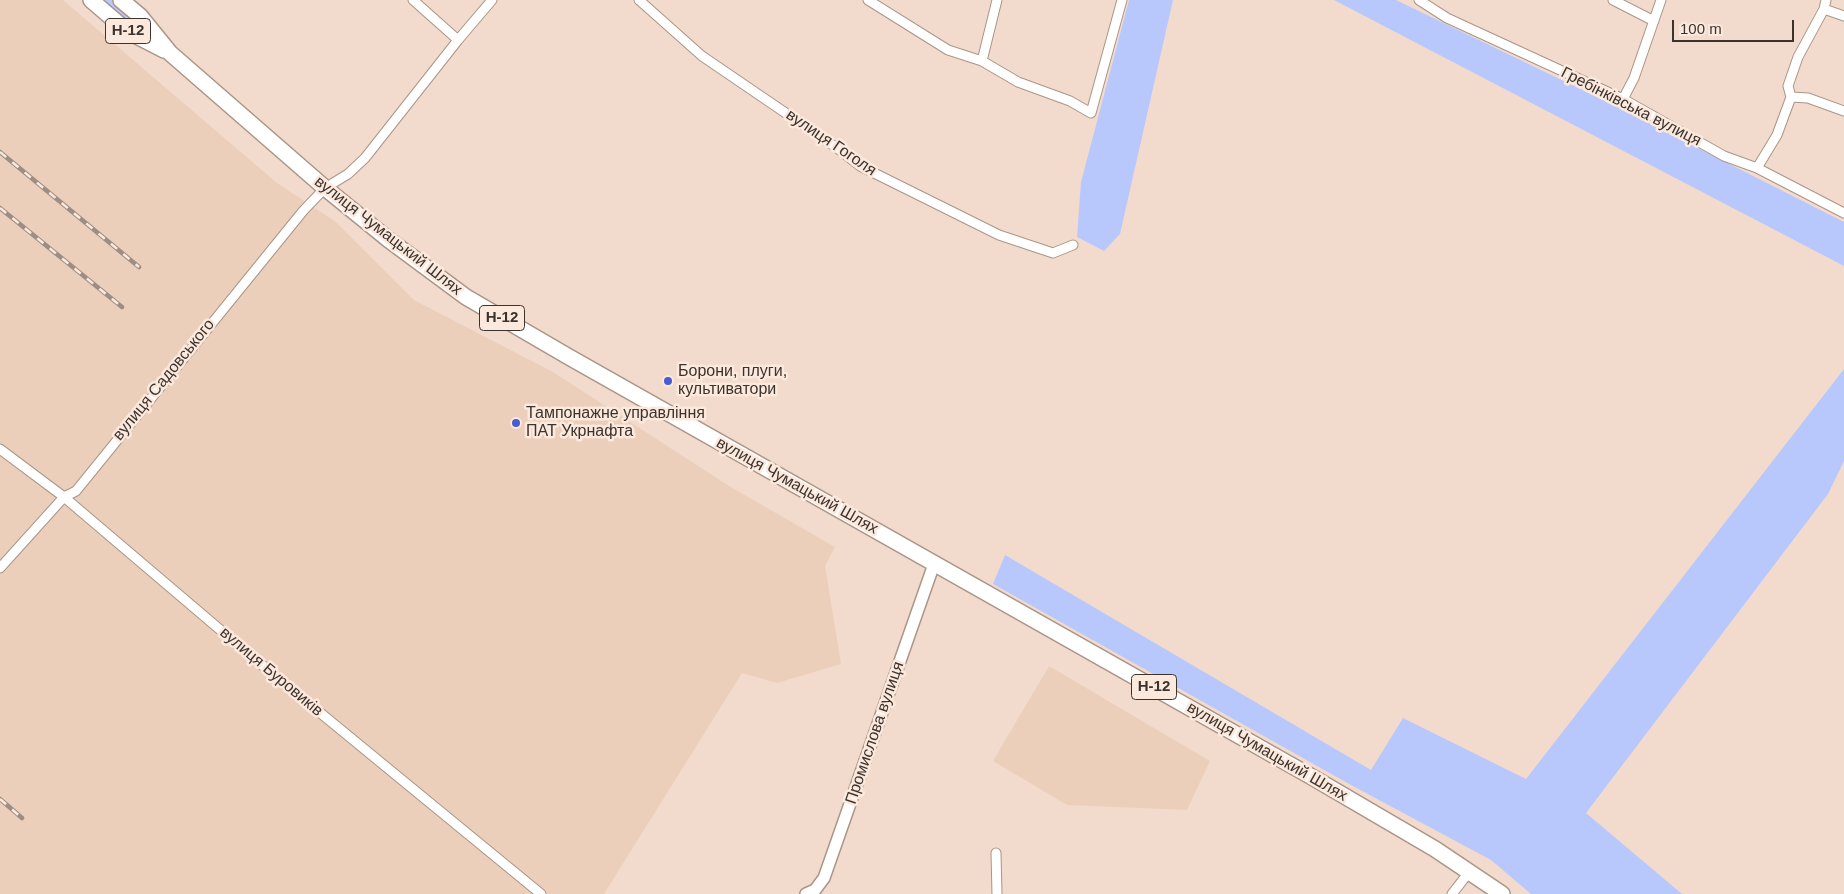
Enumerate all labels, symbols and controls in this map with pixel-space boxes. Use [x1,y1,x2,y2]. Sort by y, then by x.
scale bar [1674,10,1796,42]
road number: Н-12 [106,18,150,44]
text: 100 m [1680,20,1722,37]
street label: Гребінківська вулиця [1558,63,1704,151]
street label: вулиця Гоголя [782,106,880,180]
street label: вулиця Чумацький Шлях [310,172,466,300]
road number: Н-12 [480,306,524,330]
street label: вулиця Садовського [109,316,219,444]
place label: Борони, плуги, культиватори [678,362,787,400]
marker: Борони, плуги, культиватори [662,375,674,387]
place label: Тампонажне управління ПАТ Укрнафта [526,404,705,442]
marker: Тампонажне управління ПАТ Укрнафта [510,417,522,429]
street label: вулиця Чумацький Шлях [713,433,881,539]
street label: вулиця Буровиків [216,623,326,721]
street label: Промислова вулиця [842,659,908,807]
road number: Н-12 [1132,674,1176,700]
street label: вулиця Чумацький Шлях [1183,698,1351,806]

